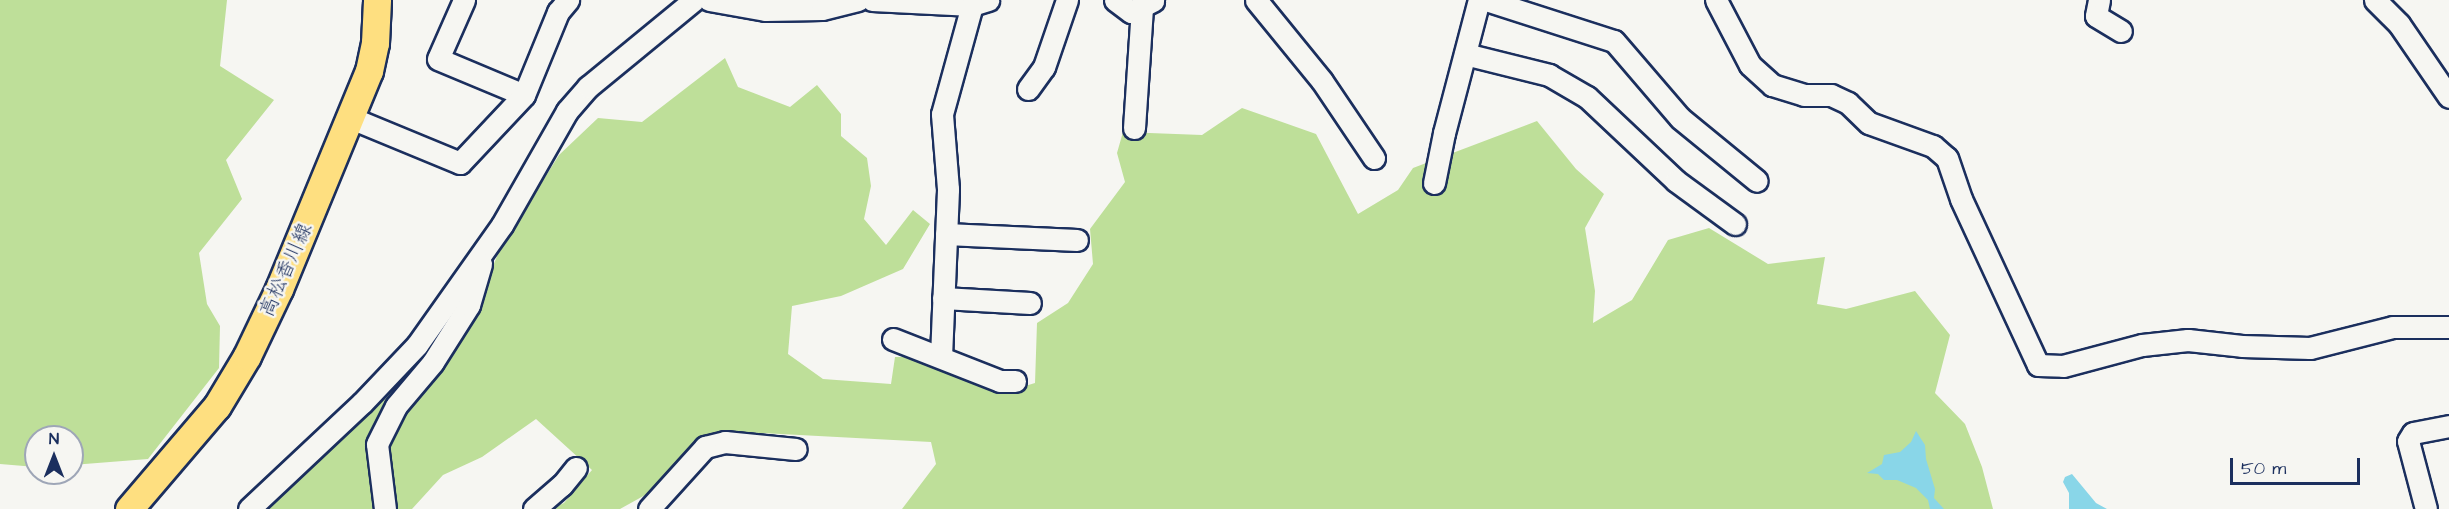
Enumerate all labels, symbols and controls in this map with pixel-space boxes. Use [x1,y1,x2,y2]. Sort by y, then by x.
street label: 高松香川線 [255,219,317,321]
north arrow [24,425,84,485]
text: N [49,428,59,450]
scale bar [2233,446,2364,484]
text: 50 m [2241,456,2286,481]

